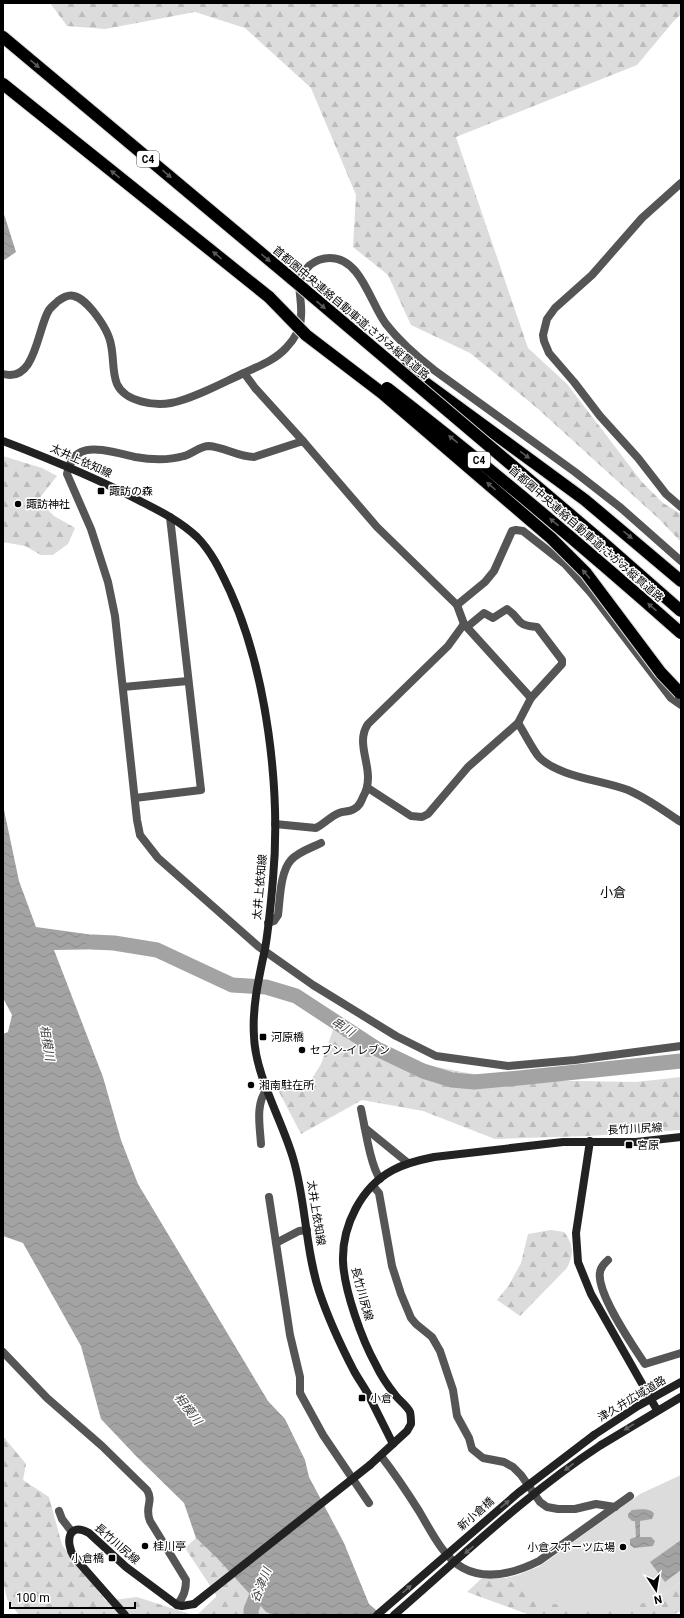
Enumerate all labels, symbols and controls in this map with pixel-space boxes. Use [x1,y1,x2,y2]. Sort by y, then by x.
one-way arrow [29,59,40,68]
road number: C4 [137,151,159,167]
one-way arrow [110,170,121,178]
one-way arrow [161,170,172,179]
street label: 首都圏中央連絡自動車道;さがみ縦貫道路 [270,244,432,382]
one-way arrow [212,251,222,259]
one-way arrow [261,253,272,262]
one-way arrow [316,300,327,309]
one-way arrow [448,435,459,444]
street label: 太井上依知線 [48,442,114,480]
one-way arrow [520,451,531,460]
road number: C4 [468,452,490,468]
street label: 首都圏中央連絡自動車道;さがみ縦貫道路 [506,463,666,605]
one-way arrow [485,482,496,491]
place label: 諏訪の森 [109,485,153,498]
marker: 諏訪の森 [96,486,106,496]
place label: 諏訪神社 [26,498,70,511]
marker: 諏訪神社 [13,499,23,509]
one-way arrow [548,517,559,526]
one-way arrow [623,530,633,539]
one-way arrow [582,569,591,580]
one-way arrow [647,602,657,612]
street label: 太井上依知線 [251,854,269,920]
district label: 小倉 [600,885,626,900]
water label: 串川 [329,1015,359,1040]
water label: 相模川 [37,1024,57,1064]
place label: 河原橋 [271,1031,304,1044]
marker: 河原橋 [258,1032,268,1042]
place label: セブン-イレブン [310,1044,390,1057]
marker: セブン-イレブン [297,1045,307,1055]
place label: 湘南駐在所 [259,1079,315,1092]
marker: 湘南駐在所 [246,1080,256,1090]
street label: 長竹川尻線 [607,1121,663,1137]
place label: 宮原 [637,1139,659,1152]
marker: 宮原 [624,1140,634,1150]
street label: 太井上依知線 [304,1179,328,1247]
street label: 長竹川尻線 [349,1266,375,1322]
street label: 津久井広域道路 [596,1374,668,1424]
water label: 相模川 [171,1391,206,1429]
place label: 小倉 [370,1392,392,1405]
marker: 小倉 [357,1393,367,1403]
one-way arrow [623,1424,635,1431]
one-way arrow [563,1463,574,1471]
street label: 新小倉橋 [455,1495,497,1533]
one-way arrow [500,1499,510,1508]
street label: 長竹川尻線 [92,1521,142,1567]
place label: 桂川亭 [153,1540,186,1553]
marker: 桂川亭 [140,1541,150,1551]
place label: 小倉スポーツ広場 [527,1541,615,1554]
marker: 小倉スポーツ広場 [618,1542,628,1552]
one-way arrow [464,1545,473,1554]
place label: 小倉橋 [71,1552,104,1565]
marker: 小倉橋 [107,1553,117,1563]
water label: 谷津川 [248,1564,275,1604]
north arrow [636,1570,676,1610]
scale bar [10,1584,135,1610]
one-way arrow [402,1585,412,1594]
text: 100 m [16,1591,50,1605]
text: N [653,1592,663,1607]

